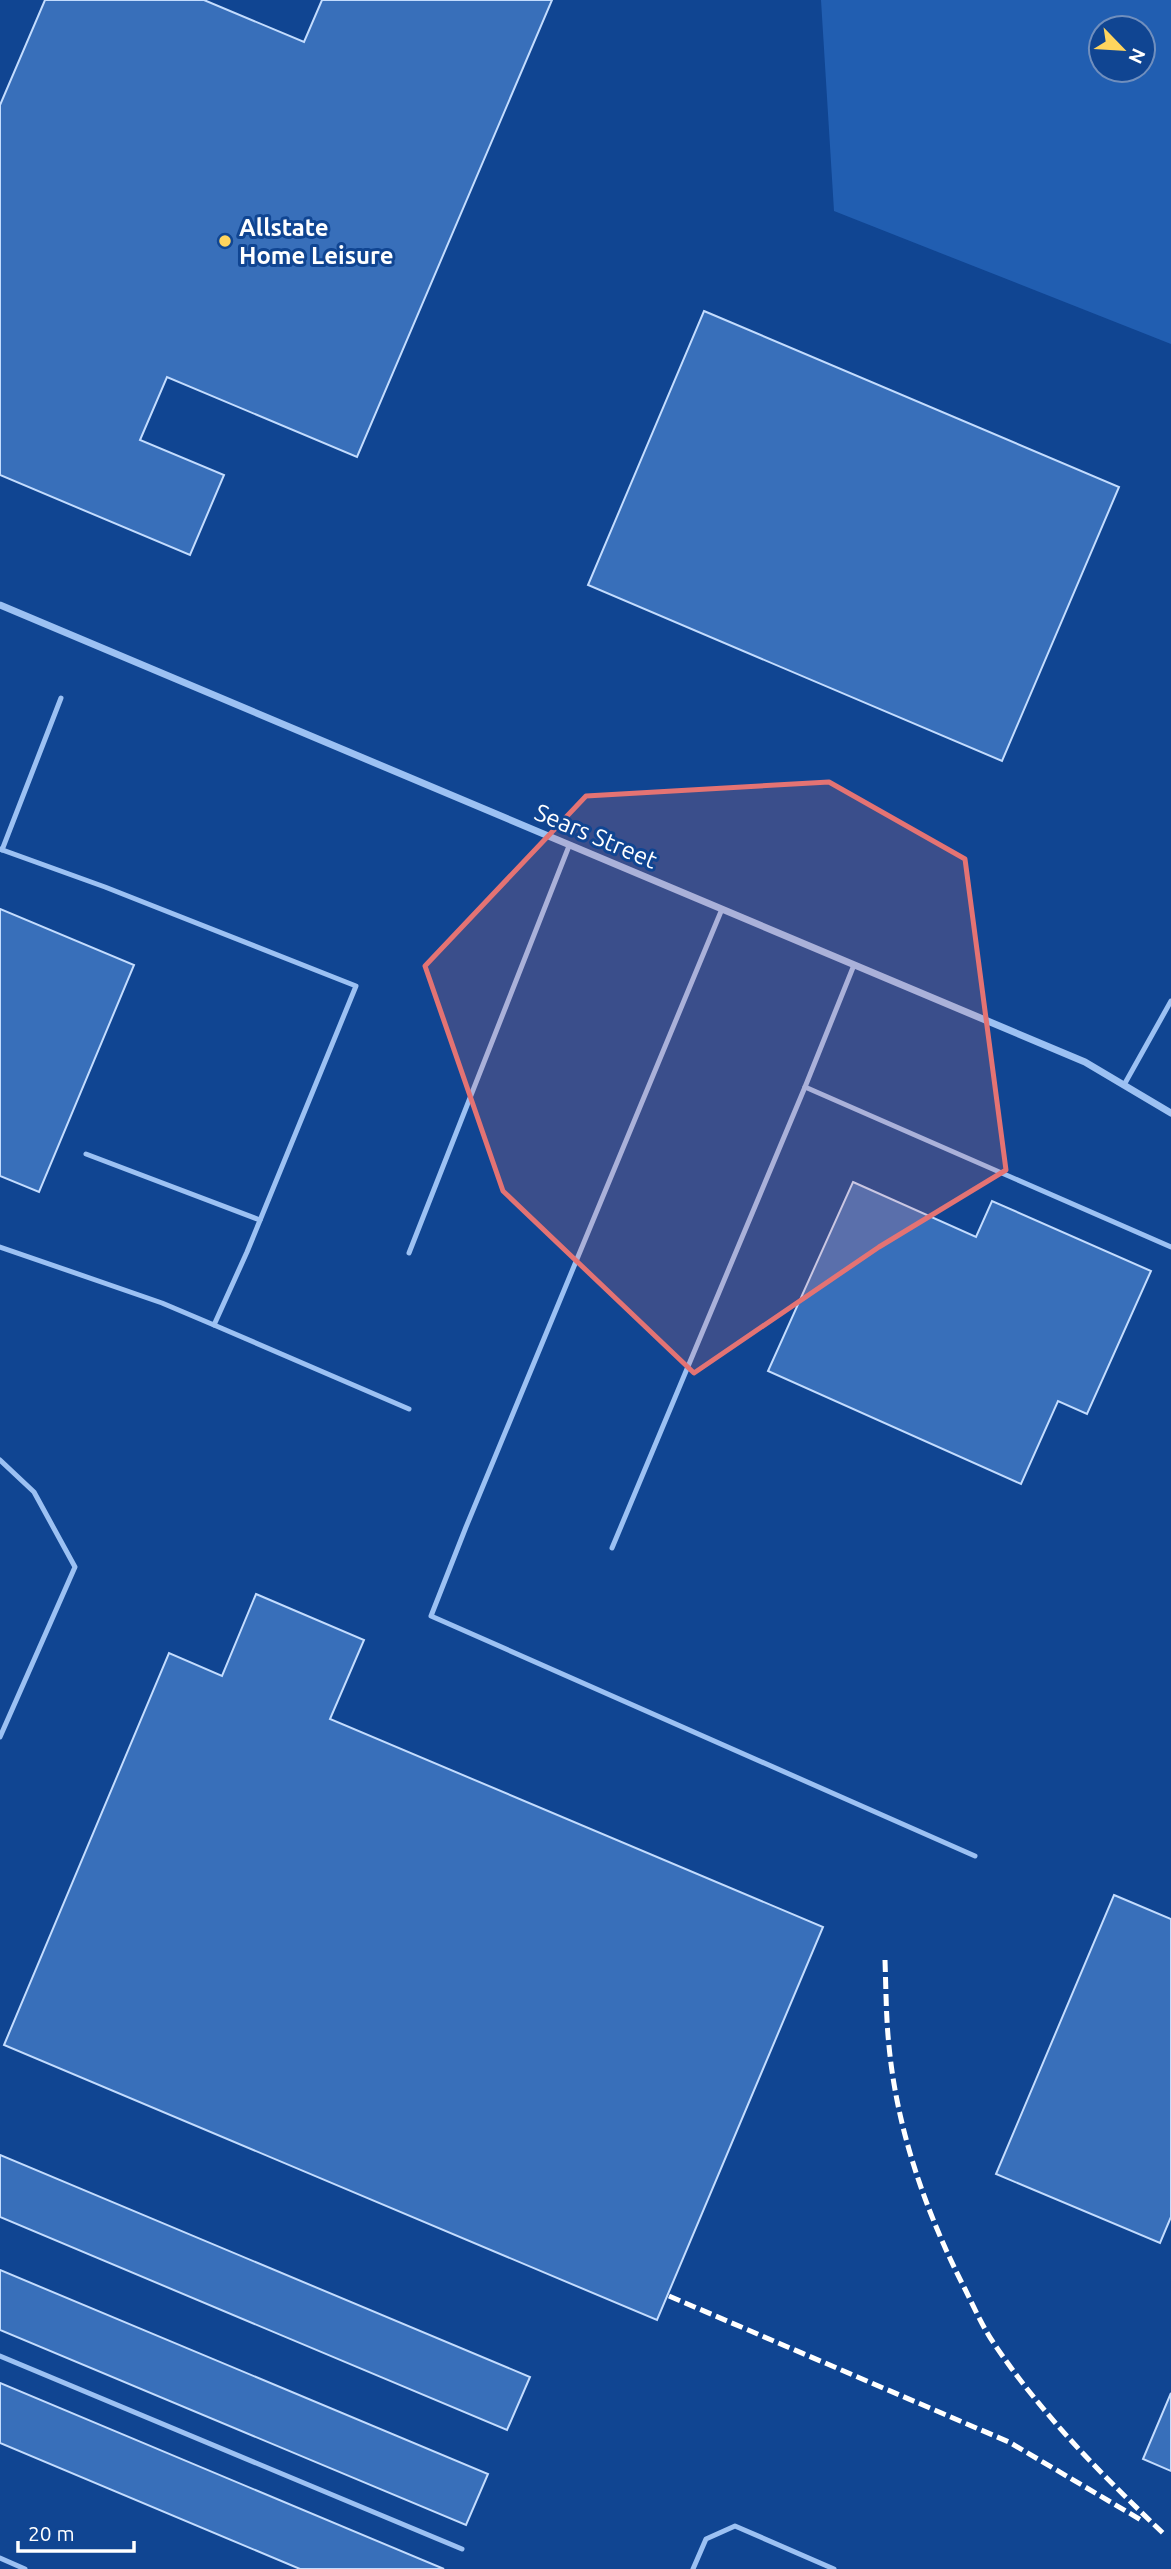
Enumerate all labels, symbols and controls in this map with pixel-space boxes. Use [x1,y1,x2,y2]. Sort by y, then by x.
north arrow [1087,14,1157,84]
text: N [1124,45,1150,67]
place label: Allstate Home Leisure [239,214,394,269]
marker: Allstate Home Leisure [217,233,233,249]
street label: Sears Street [531,798,662,874]
scale bar [18,2510,133,2554]
text: 20 m [28,2521,75,2545]

